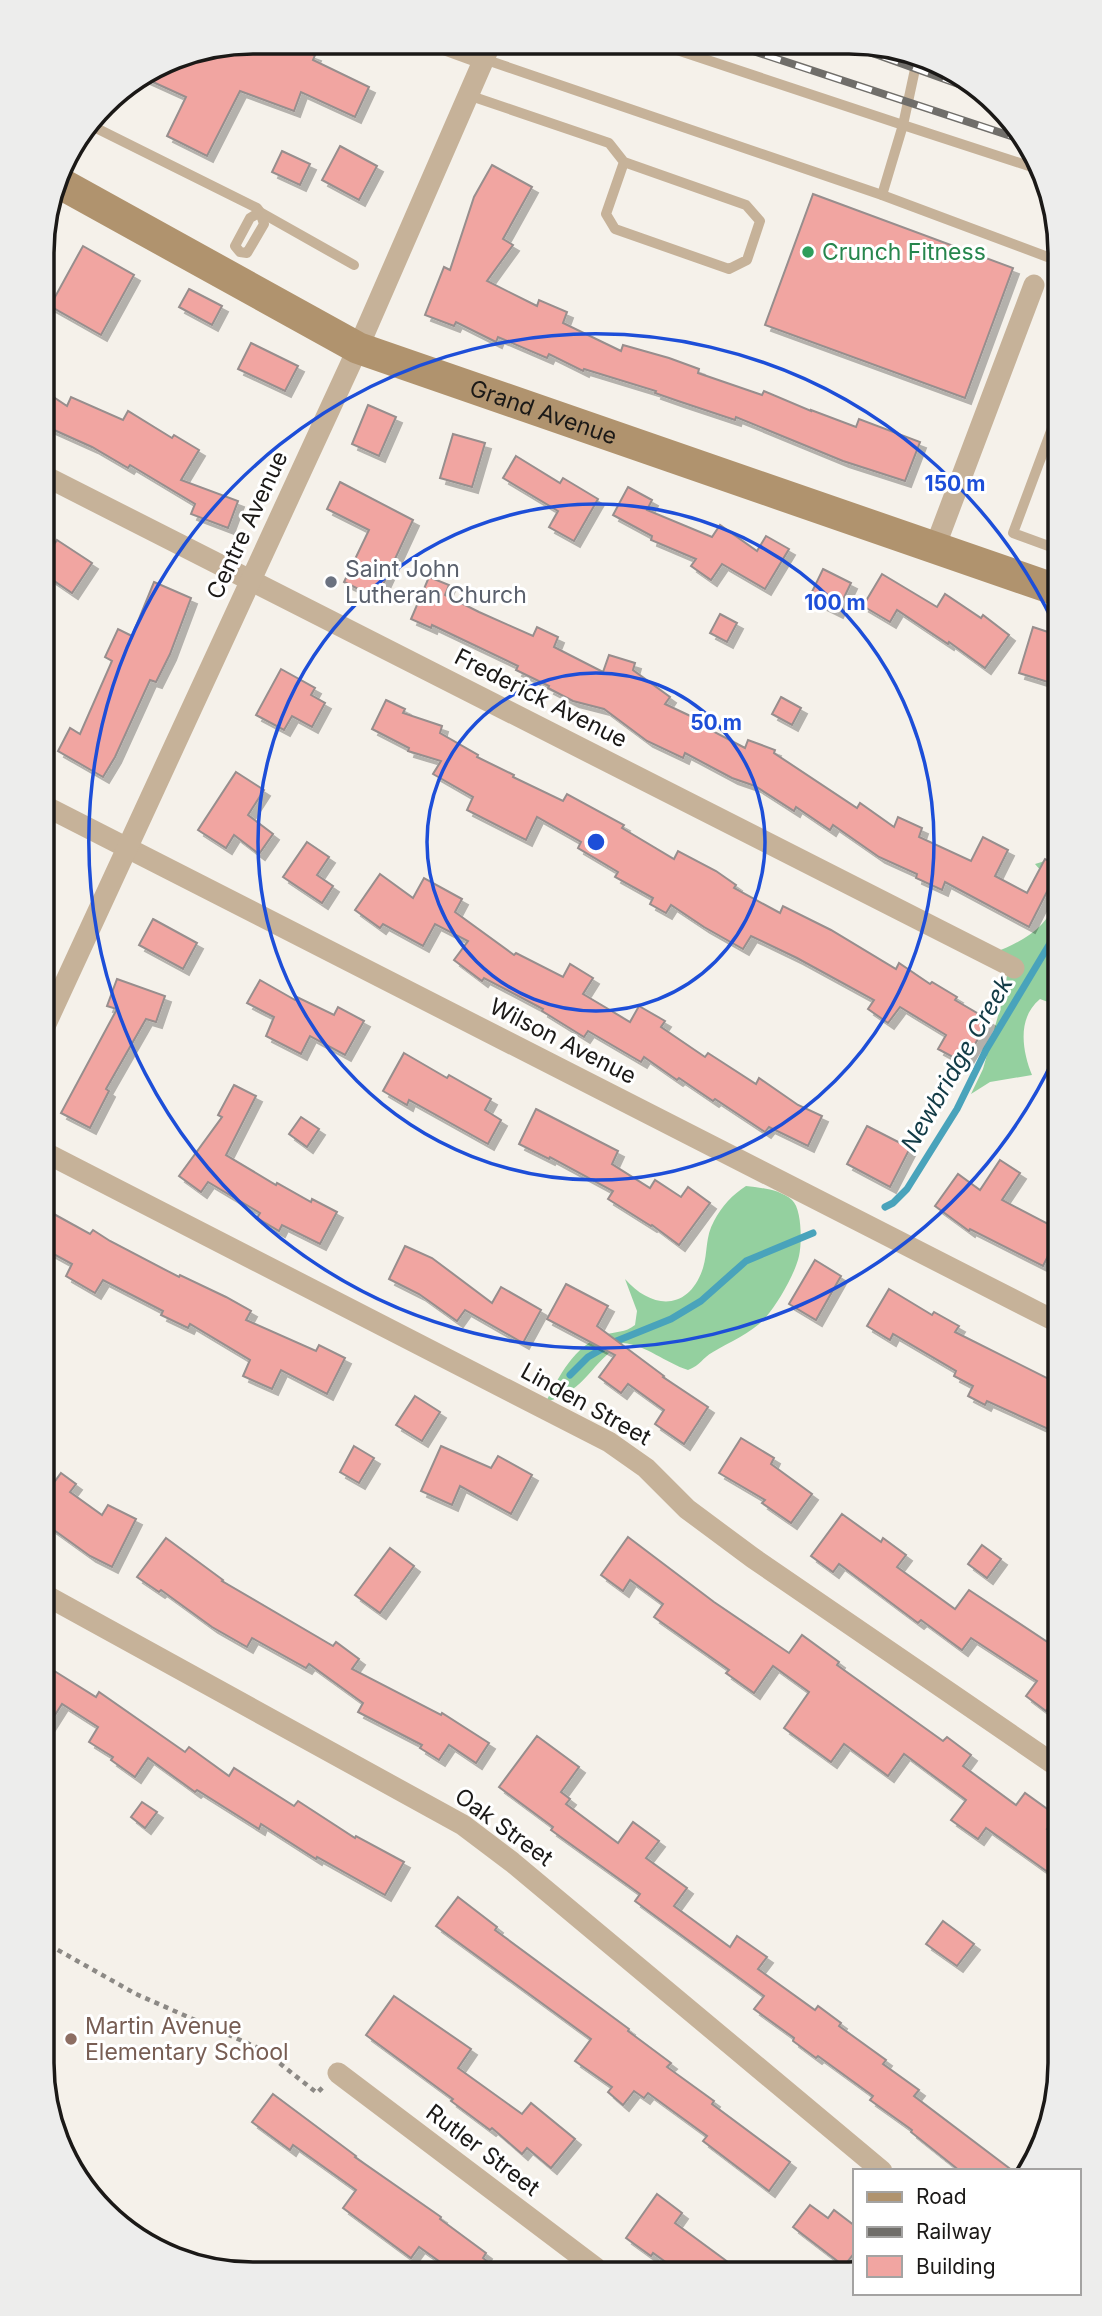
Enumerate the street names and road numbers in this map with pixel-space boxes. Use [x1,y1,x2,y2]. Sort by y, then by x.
street label: Grand Avenue [466,374,621,451]
street label: Centre Avenue [200,446,294,604]
street label: Frederick Avenue [450,642,632,754]
street label: Wilson Avenue [485,992,641,1090]
street label: Linden Street [516,1357,656,1452]
street label: Oak Street [449,1782,559,1872]
street label: Rutler Street [421,2098,546,2202]

